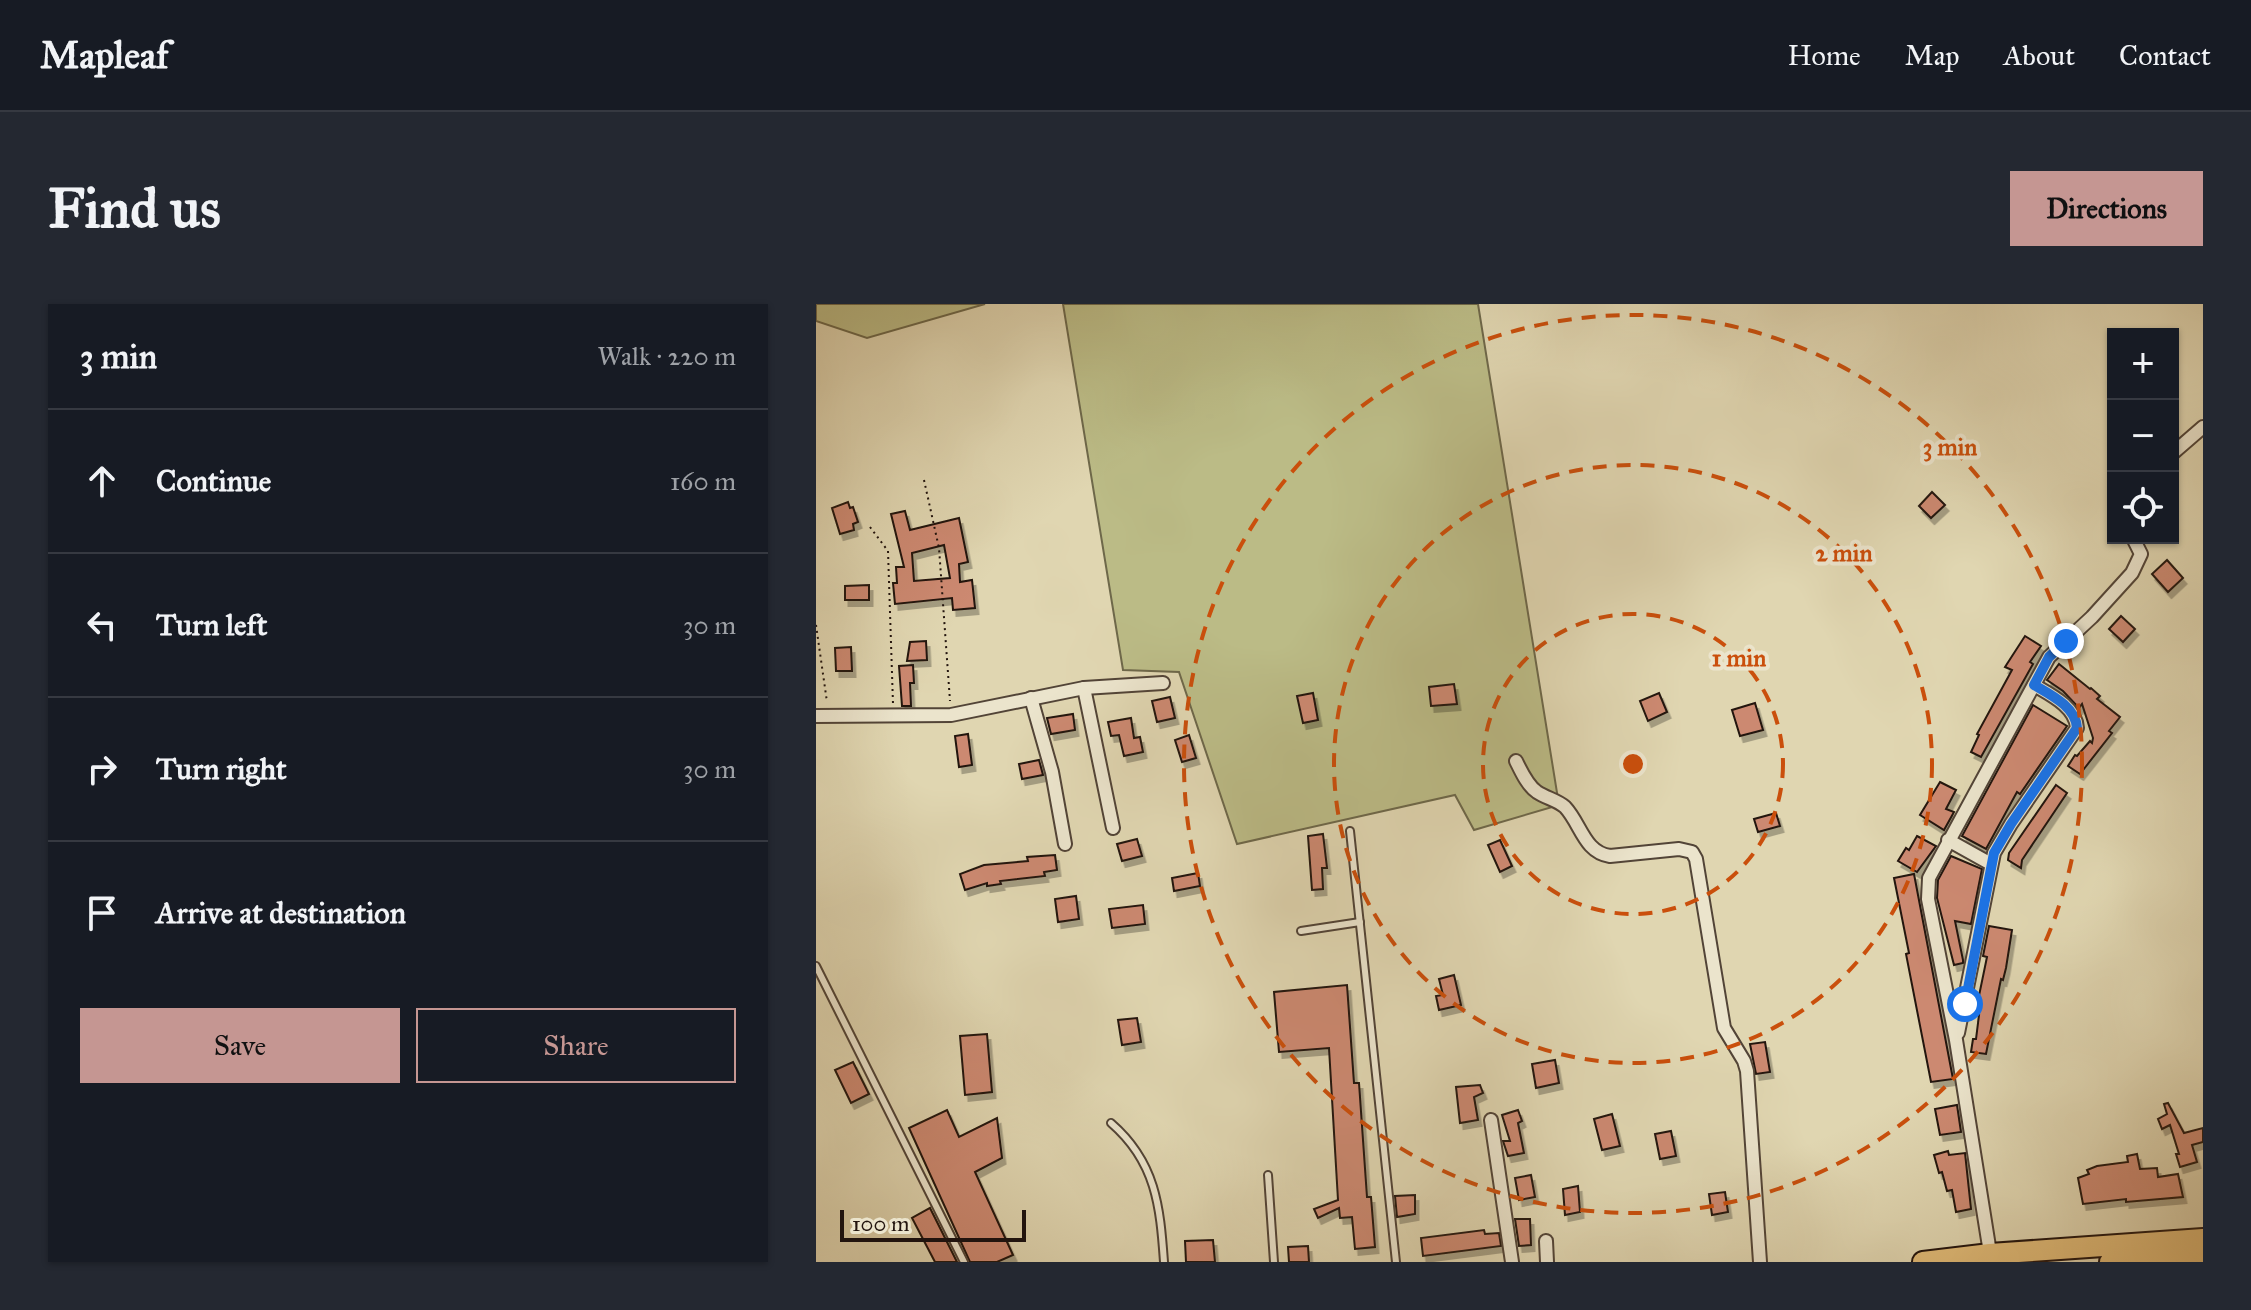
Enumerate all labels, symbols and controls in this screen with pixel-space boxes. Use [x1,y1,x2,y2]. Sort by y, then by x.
text: Mapleaf [40,32,169,78]
text: Home [1788,38,1861,73]
text: Map [1905,38,1959,73]
text: About [2003,38,2075,73]
text: Contact [2119,38,2211,73]
button: Directions [2010,171,2203,246]
text: Find us [48,174,221,242]
map controls [2107,328,2179,544]
button: + [2107,328,2179,400]
text: 3 min [80,336,157,377]
text: Walk · 220 m [597,340,736,372]
button: − [2107,400,2179,472]
text: 3 min [1923,432,1977,462]
icon: ahead [80,459,124,503]
text: Continue [156,463,271,499]
text: 160 m [670,465,736,497]
button: locate [2107,472,2179,544]
text: 2 min [1816,538,1872,568]
icon: left [80,603,124,647]
text: Turn left [156,607,267,643]
text: 30 m [683,609,736,641]
route end [2048,623,2084,659]
text: 1 min [1712,643,1766,673]
icon: right [80,747,124,791]
centre of rings [1619,750,1647,778]
text: Turn right [156,751,287,787]
text: 30 m [683,753,736,785]
icon: arrive [80,891,124,935]
text: Arrive at destination [156,895,406,931]
route start [1947,986,1983,1022]
button: Save [80,1008,400,1083]
button: Share [416,1008,736,1083]
scale bar [840,1206,1026,1242]
text: 100 m [852,1210,909,1237]

